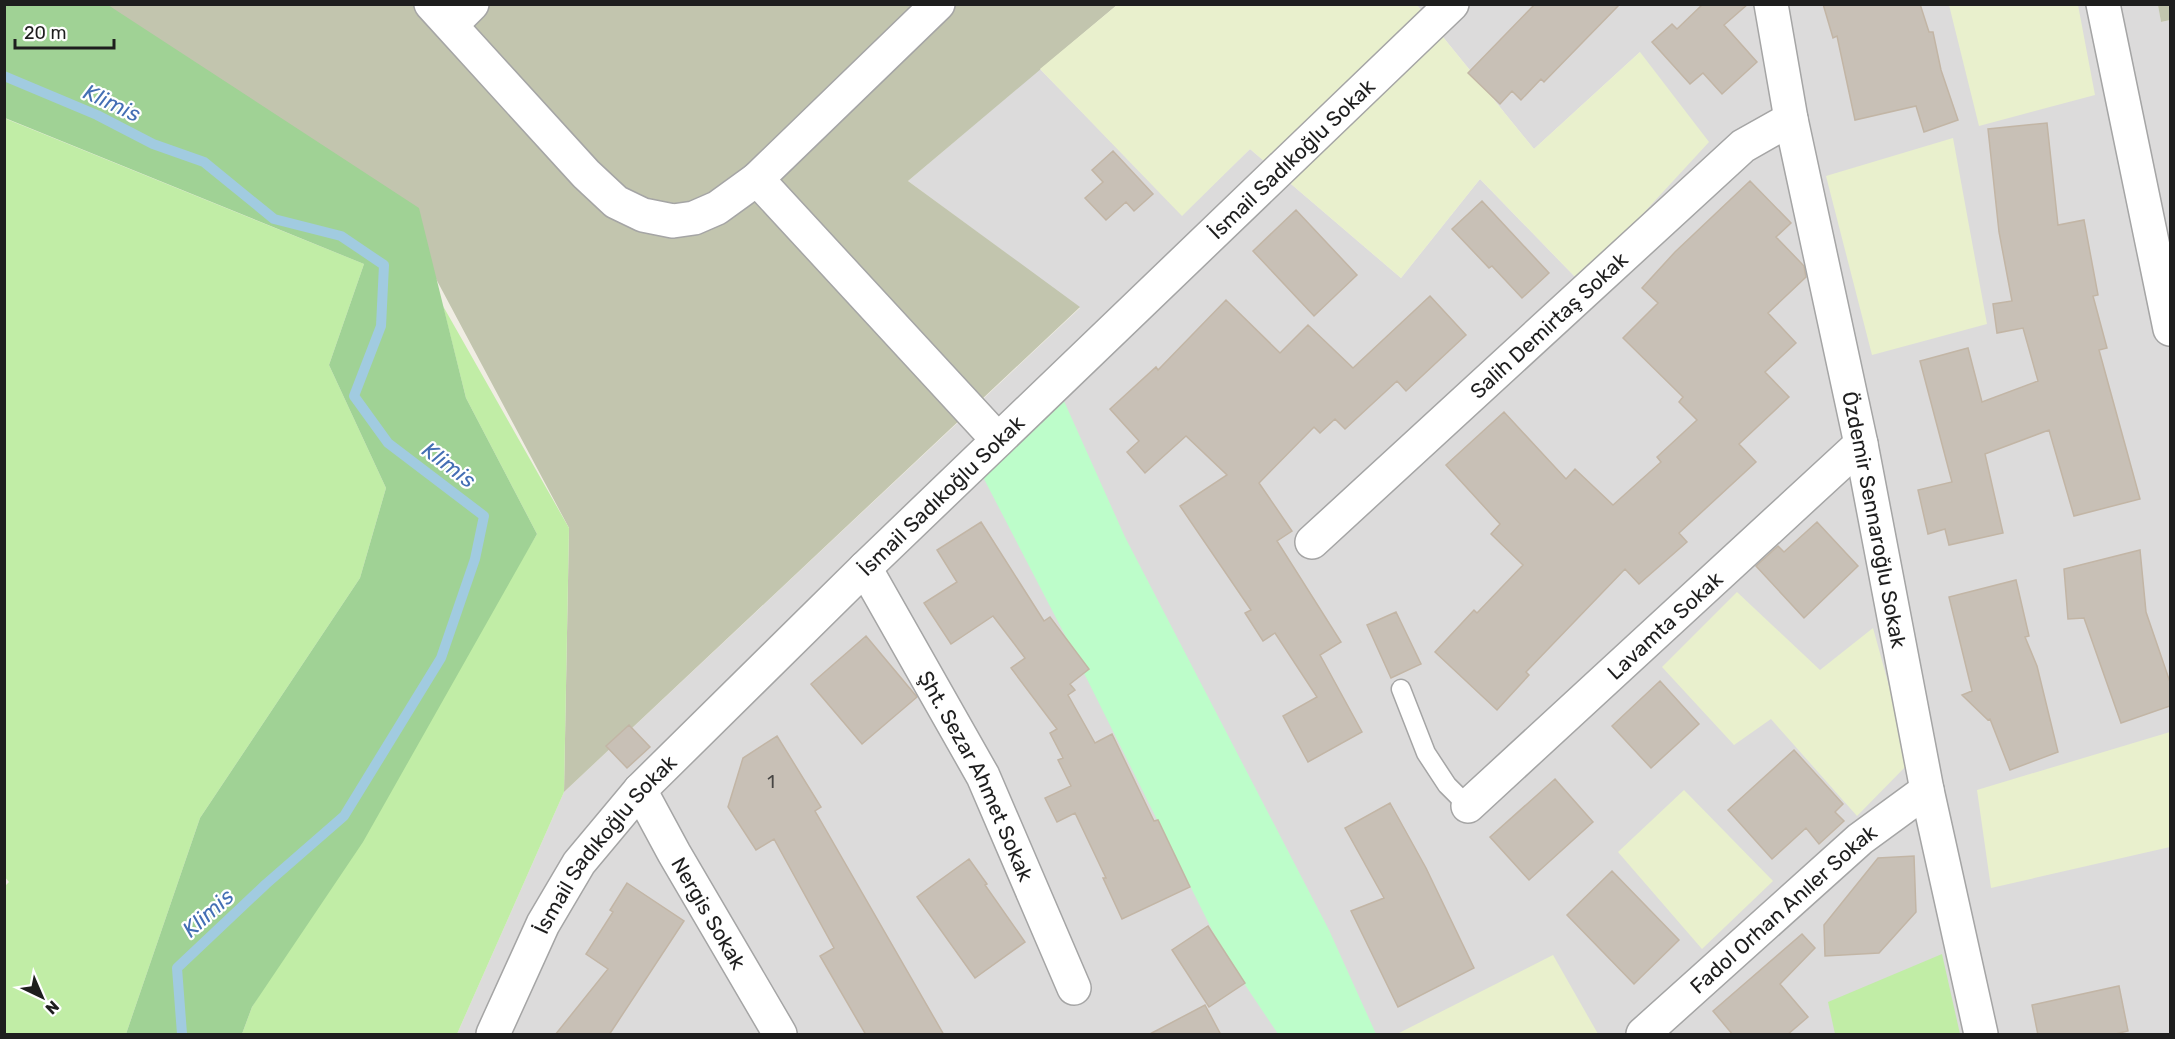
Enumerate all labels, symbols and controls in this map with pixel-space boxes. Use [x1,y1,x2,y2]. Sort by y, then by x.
scale bar [15,12,114,50]
text: 20 m [24,22,66,44]
street label: İsmail Sadıkoğlu Sokak [1203,73,1379,244]
water label: Klimis [79,78,145,128]
street label: Salih Demirtaş Sokak [1465,246,1632,403]
street label: Özdemir Sennaroğlu Sokak [1837,389,1912,650]
street label: İsmail Sadıkoğlu Sokak [853,410,1029,580]
water label: Klimis [417,436,481,494]
street label: Lavamta Sokak [1602,566,1727,684]
street label: Şht. Sezar Ahmet Sokak [913,666,1039,885]
street label: İsmail Sadıkoğlu Sokak [528,749,681,937]
house number: 1 [767,771,775,793]
street label: Fadol Orhan Anıler Sokak [1685,819,1881,998]
street label: Nergis Sokak [666,852,752,974]
water label: Klimis [177,883,239,943]
north arrow [12,967,72,1027]
text: N [41,997,63,1018]

